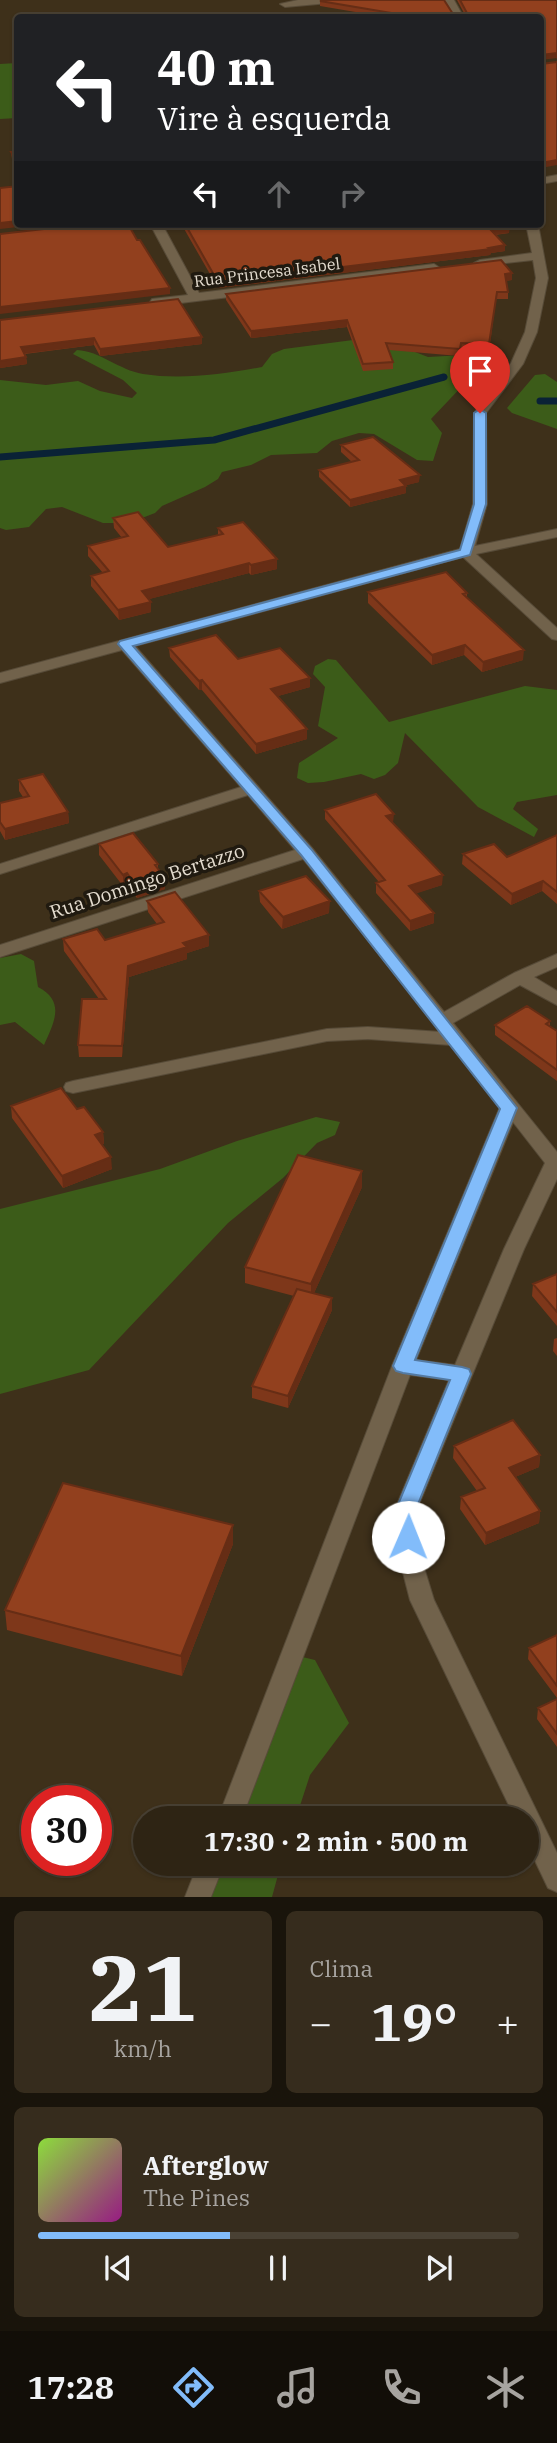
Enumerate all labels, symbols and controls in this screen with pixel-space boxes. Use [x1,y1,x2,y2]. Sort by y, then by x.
text: 40 m [157,35,275,98]
icon: left [42,42,133,133]
text: Vire à esquerda [157,97,391,139]
icon: left [187,175,225,213]
icon: ahead [260,175,298,213]
icon: right [333,175,371,213]
street label: Rua Princesa Isabel [193,253,341,291]
pin [450,341,510,413]
icon: arrive [461,352,499,390]
street label: Rua Domingo Bertazzo [47,838,247,924]
position arrow [371,1500,445,1574]
speed limit sign: 30 [21,1785,112,1876]
text: 17:30 · 2 min · 500 m [204,1824,468,1858]
text: 21 [88,1928,197,2046]
text: Clima [310,1953,373,1983]
text: 19° [371,1988,458,2055]
text: − [310,1998,332,2047]
text: + [496,1998,519,2047]
text: km/h [114,2033,172,2063]
text: Afterglow [143,2148,269,2182]
text: The Pines [143,2182,250,2212]
icon: previous [99,2249,137,2287]
icon: pause [259,2249,297,2287]
icon: next [420,2249,458,2287]
icon: directions [169,2363,218,2412]
icon: music [273,2363,322,2412]
icon: phone [377,2363,426,2412]
icon: climate [481,2363,530,2412]
text: 17:28 [27,2366,114,2408]

